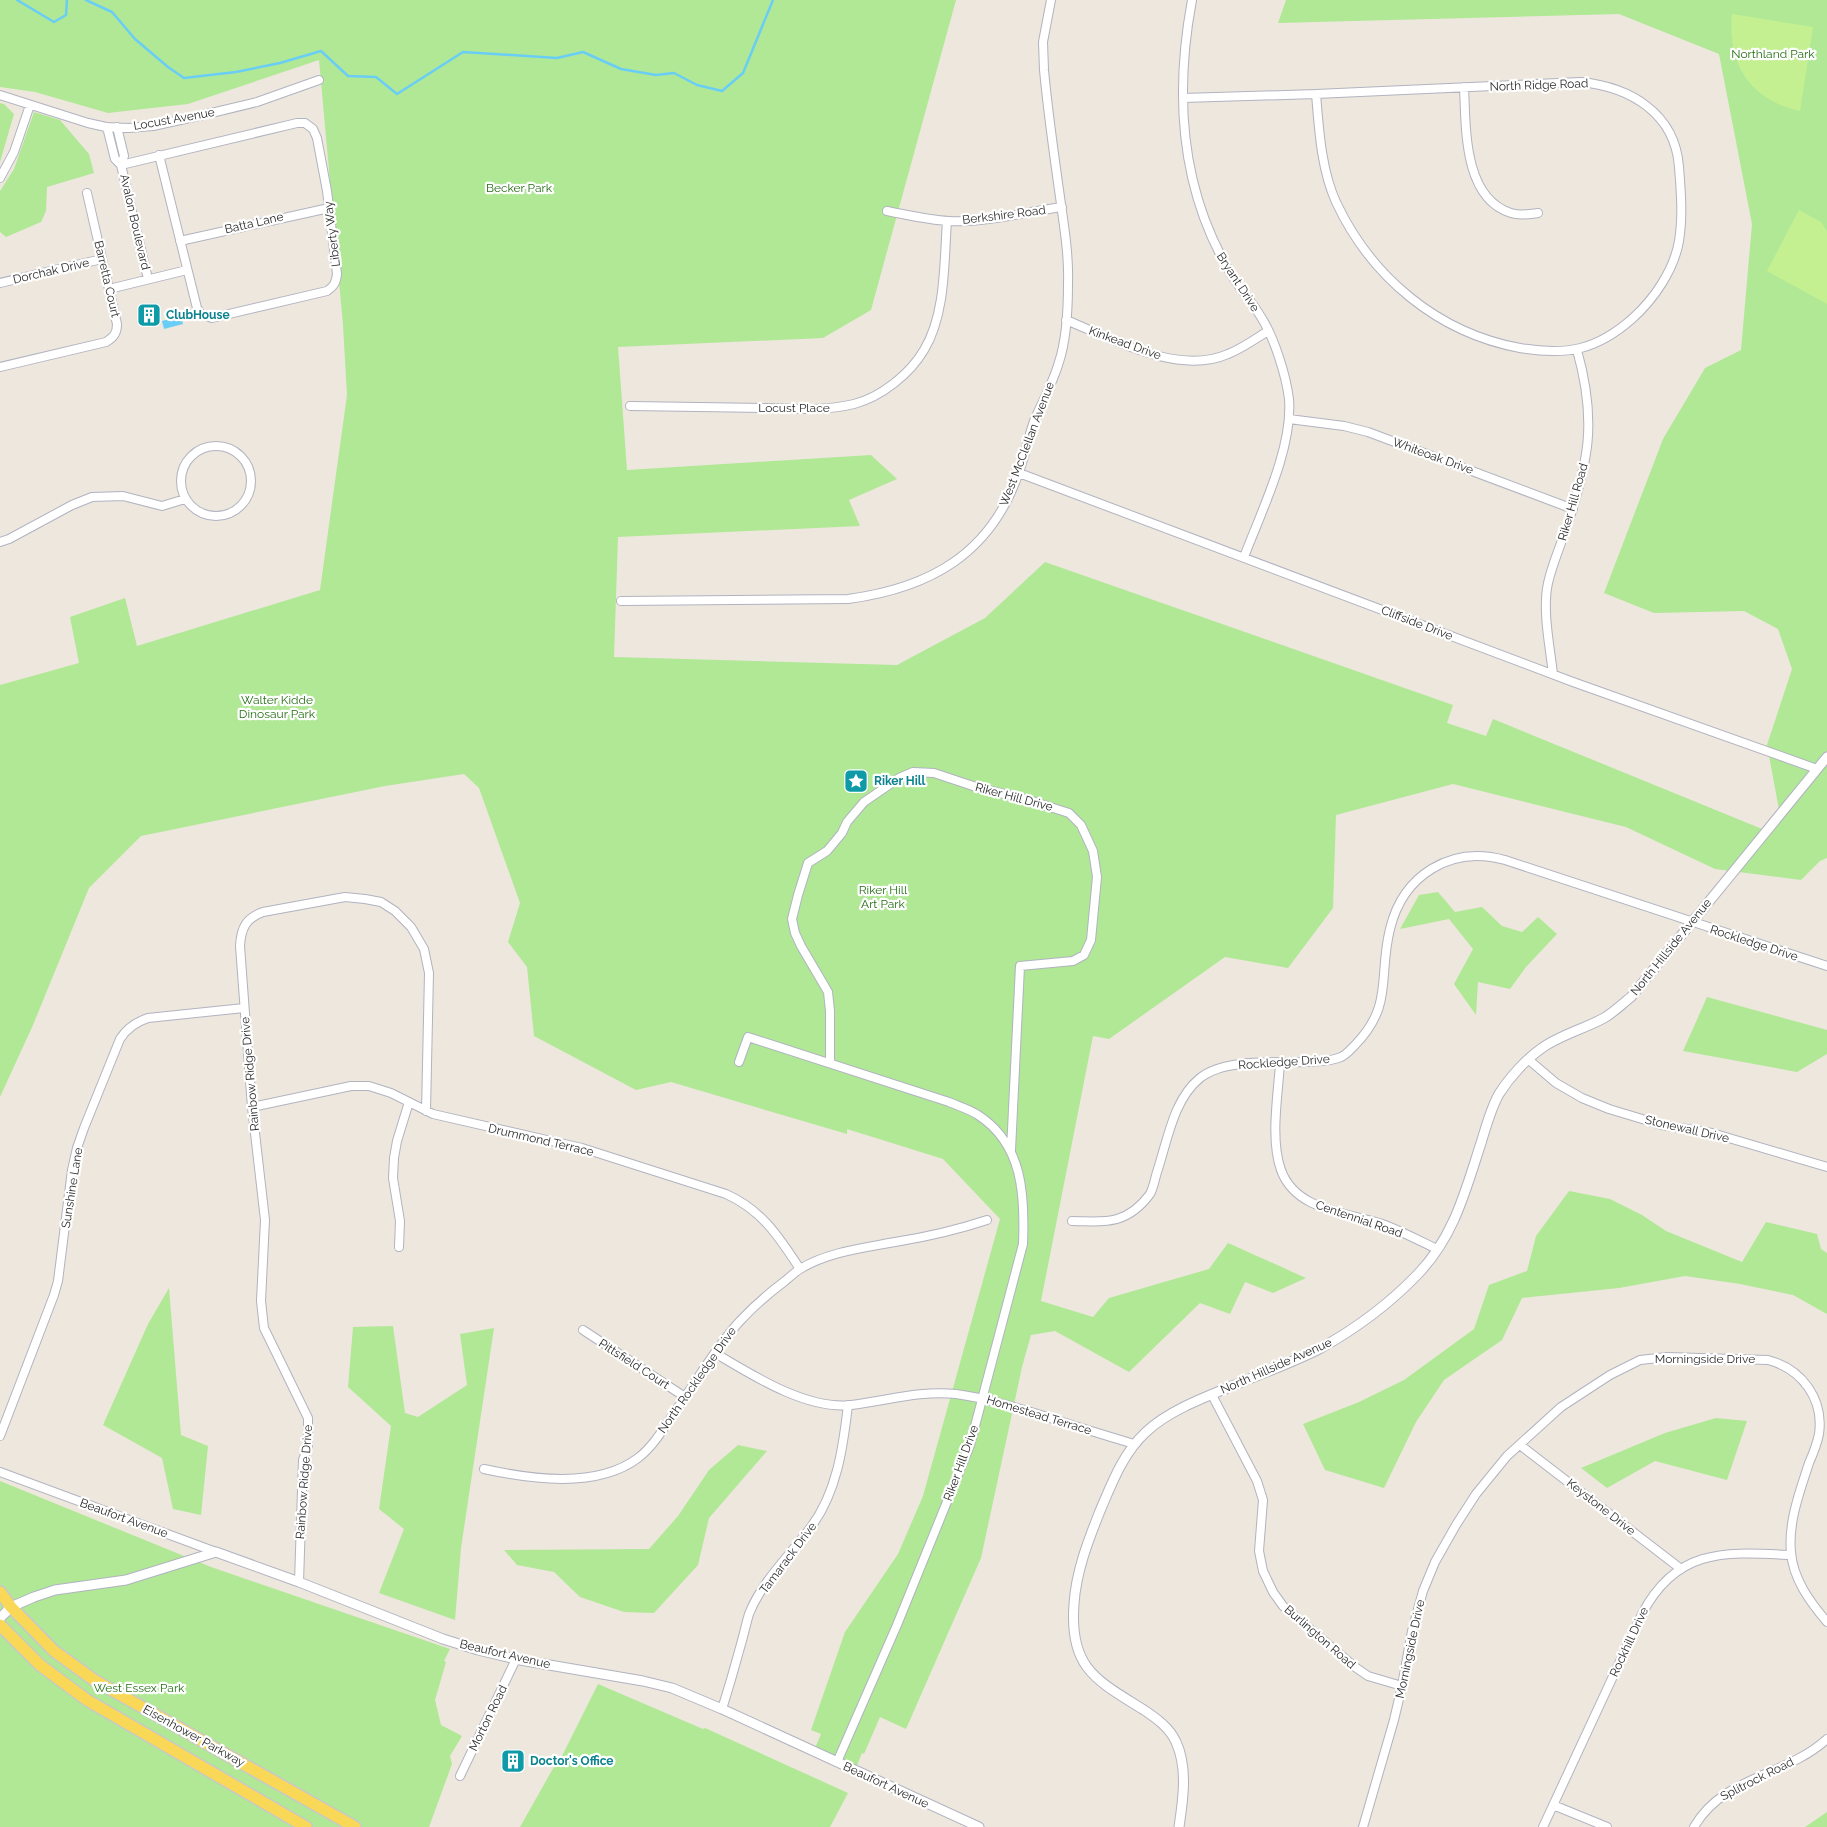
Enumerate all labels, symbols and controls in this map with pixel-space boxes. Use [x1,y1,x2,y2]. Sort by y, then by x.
park label: Northland Park [1731,47,1815,61]
street label: North Ridge Road [1489,76,1589,94]
street label: Locust Avenue [132,105,216,133]
street label: Avalon Boulevard [117,173,153,271]
park label: Becker Park [486,181,553,195]
street label: Liberty Way [321,200,343,268]
street label: Berkshire Road [961,203,1047,227]
street label: Batta Lane [223,209,285,237]
street label: Barretta Court [91,239,123,319]
street label: Bryant Drive [1214,250,1262,314]
street label: Dorchak Drive [11,255,91,287]
building icon: ClubHouse [136,302,162,328]
place label: ClubHouse [166,308,230,322]
street label: Kinkead Drive [1087,323,1163,363]
street label: West McClellan Avenue [997,380,1057,508]
street label: Locust Place [758,401,830,415]
street label: Whiteoak Drive [1391,435,1475,477]
street label: Riker Hill Road [1555,462,1591,542]
street label: Cliffside Drive [1379,603,1455,643]
park label: Walter Kidde Dinosaur Park [239,693,316,721]
place icon: Riker Hill [843,768,869,794]
place label: Riker Hill [874,774,926,788]
street label: Riker Hill Drive [974,780,1054,814]
park label: Riker Hill Art Park [859,883,908,911]
street label: North Hillside Avenue [1628,896,1714,998]
street label: Rockledge Drive [1708,922,1800,964]
street label: Rainbow Ridge Drive [238,1016,262,1132]
street label: Rockledge Drive [1238,1052,1330,1072]
street label: Stonewall Drive [1643,1112,1731,1146]
street label: Drummond Terrace [487,1121,595,1159]
street label: Sunshine Lane [59,1147,85,1229]
street label: Centennial Road [1314,1198,1404,1240]
street label: North Rockledge Drive [655,1324,739,1436]
street label: North Hillside Avenue [1218,1335,1334,1397]
street label: Pittsfield Court [596,1336,672,1392]
street label: Morningside Drive [1655,1352,1755,1366]
street label: Homestead Terrace [985,1392,1093,1438]
street label: Riker Hill Drive [941,1423,981,1503]
street label: Rainbow Ridge Drive [293,1424,315,1540]
street label: Keystone Drive [1564,1476,1638,1538]
street label: Beaufort Avenue [78,1496,170,1540]
street label: Tamarack Drive [757,1520,819,1596]
street label: Morningside Drive [1393,1598,1427,1700]
street label: Burlington Road [1282,1602,1358,1672]
street label: Rockhill Drive [1607,1605,1651,1679]
street label: Beaufort Avenue [458,1637,552,1671]
park label: West Essex Park [94,1681,185,1695]
street label: Morton Road [466,1683,510,1753]
street label: Eisenhower Parkway [141,1702,248,1770]
building icon: Doctor's Office [500,1748,526,1774]
place label: Doctor's Office [530,1754,614,1768]
street label: Splitrock Road [1718,1754,1796,1804]
street label: Beaufort Avenue [841,1759,931,1811]

